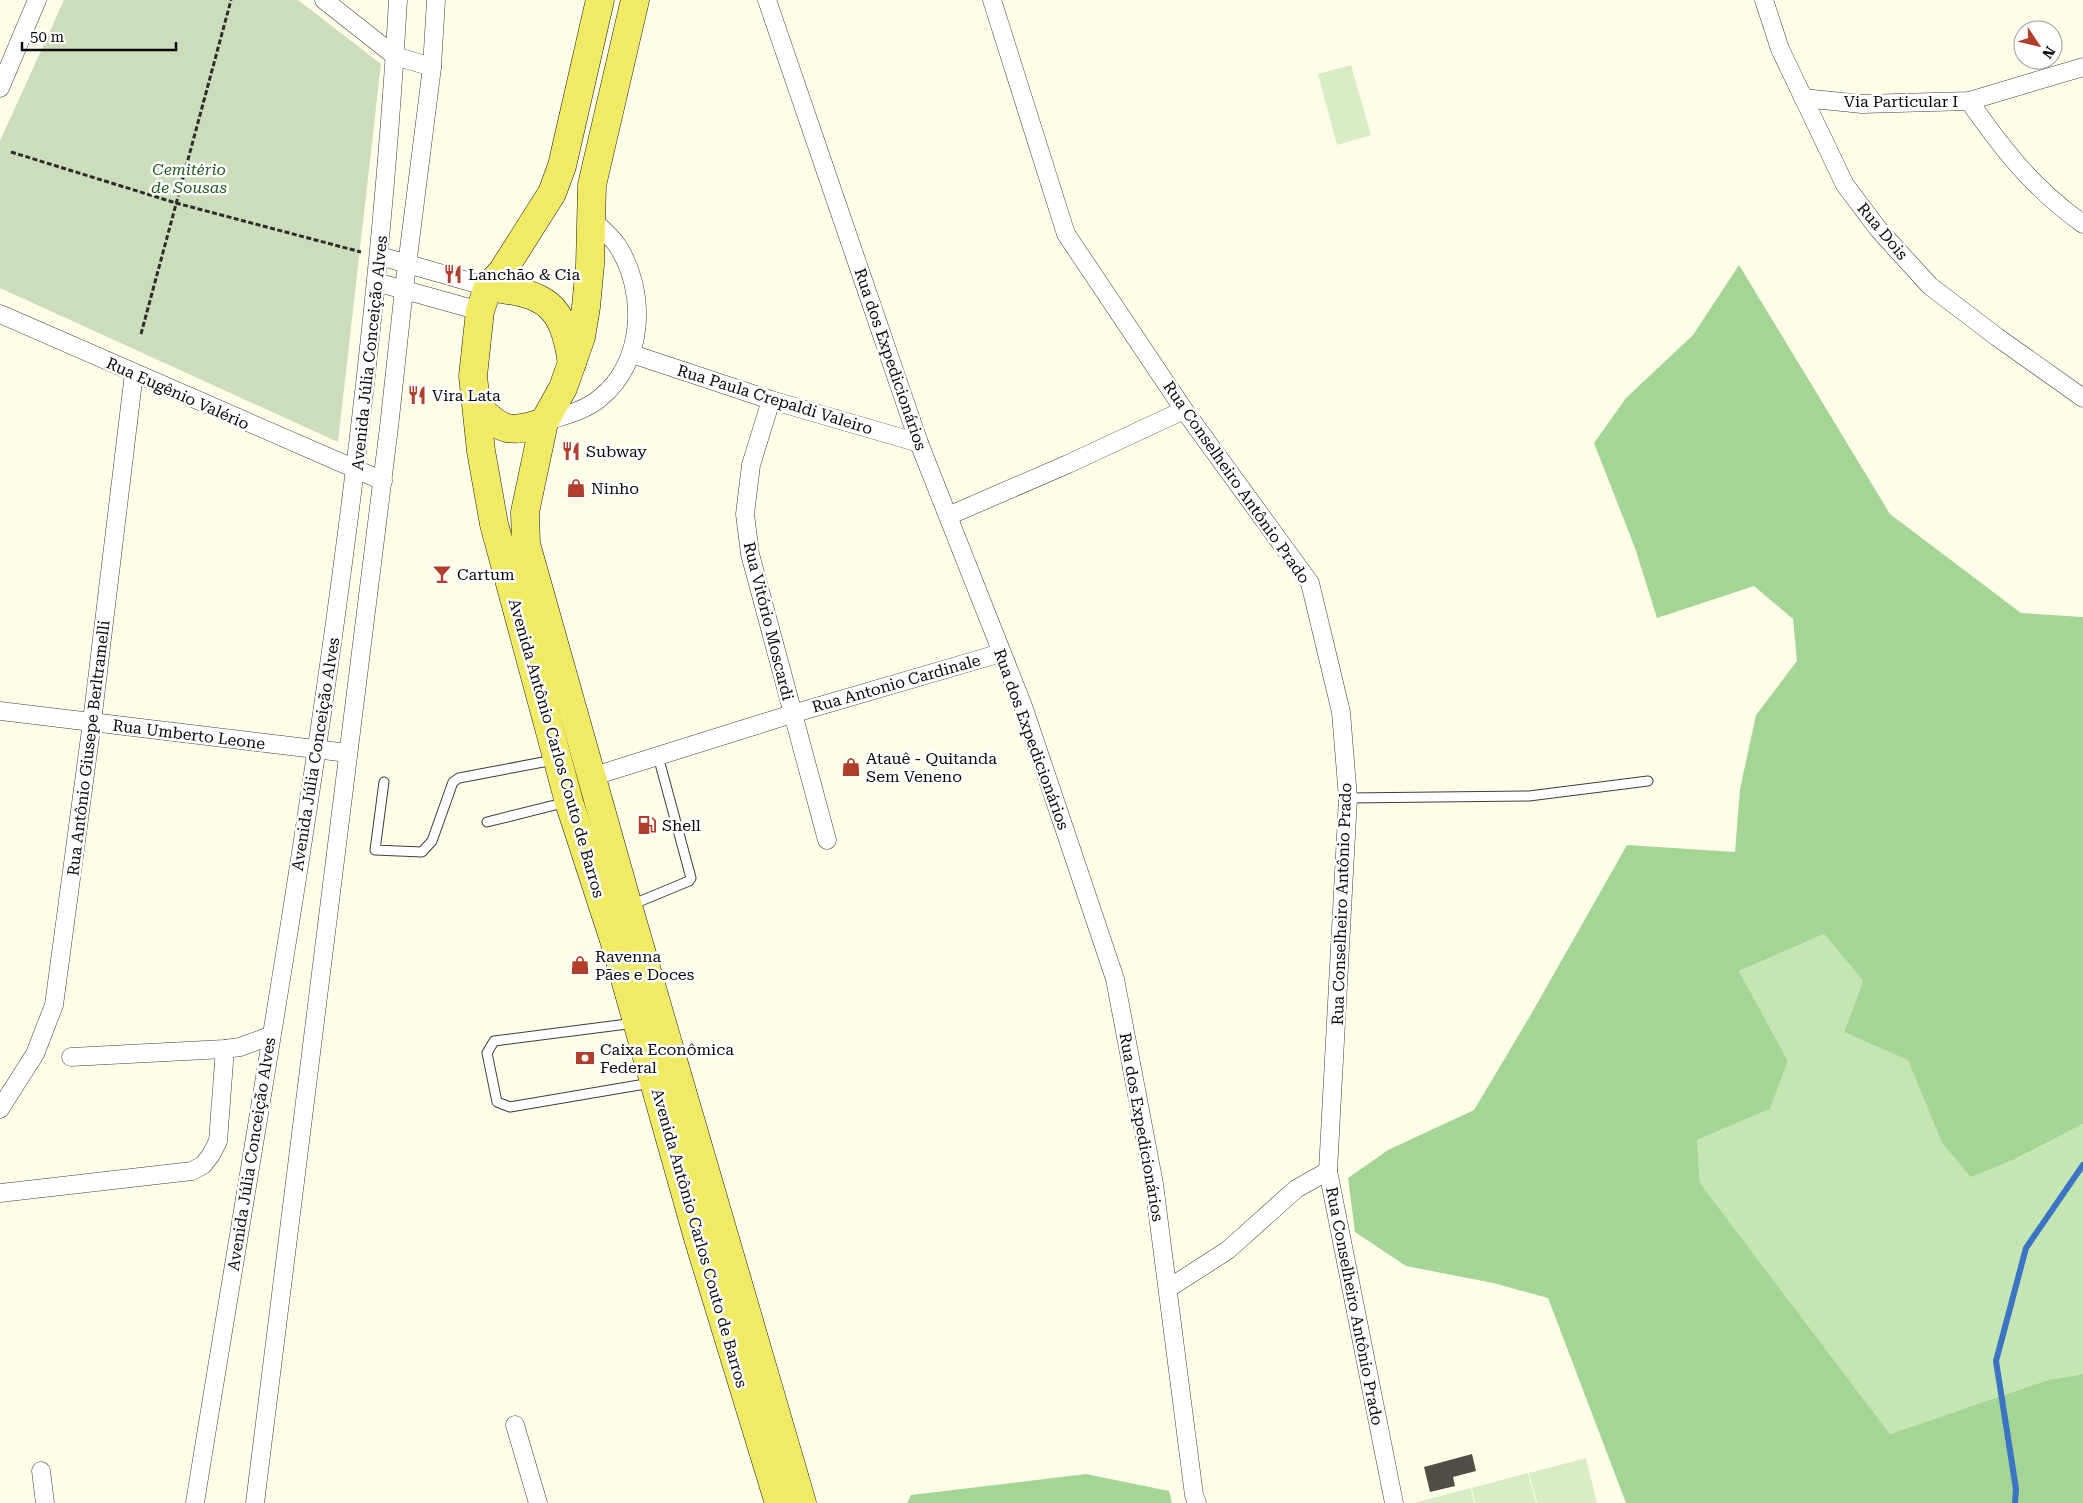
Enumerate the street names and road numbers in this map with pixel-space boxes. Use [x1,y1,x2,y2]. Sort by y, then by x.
street label: Via Particular I [1844,92,1958,111]
street label: Rua Dois [1853,199,1912,264]
street label: Avenida Júlia Conceição Alves [348,234,391,471]
street label: Rua dos Expedicionários [850,266,931,453]
street label: Rua Eugênio Valério [103,353,252,434]
street label: Rua Paula Crepaldi Valeiro [675,361,875,438]
street label: Rua Conselheiro Antônio Prado [1159,377,1314,587]
street label: Rua Vitório Moscardi [740,540,797,702]
street label: Avenida Antônio Carlos Couto de Barros [505,596,609,900]
street label: Rua Antônio Giusepe Berltramelli [63,619,114,877]
street label: Avenida Júlia Conceição Alves [288,636,343,872]
street label: Rua dos Expedicionários [990,646,1073,833]
street label: Rua Antonio Cardinale [810,650,983,717]
street label: Rua Umberto Leone [111,716,267,753]
street label: Rua Conselheiro Antônio Prado [1328,782,1355,1026]
street label: Rua dos Expedicionários [1116,1031,1168,1223]
street label: Avenida Júlia Conceição Alves [224,1036,279,1272]
street label: Avenida Antônio Carlos Couto de Barros [648,1086,752,1390]
street label: Rua Conselheiro Antônio Prado [1322,1185,1387,1427]

